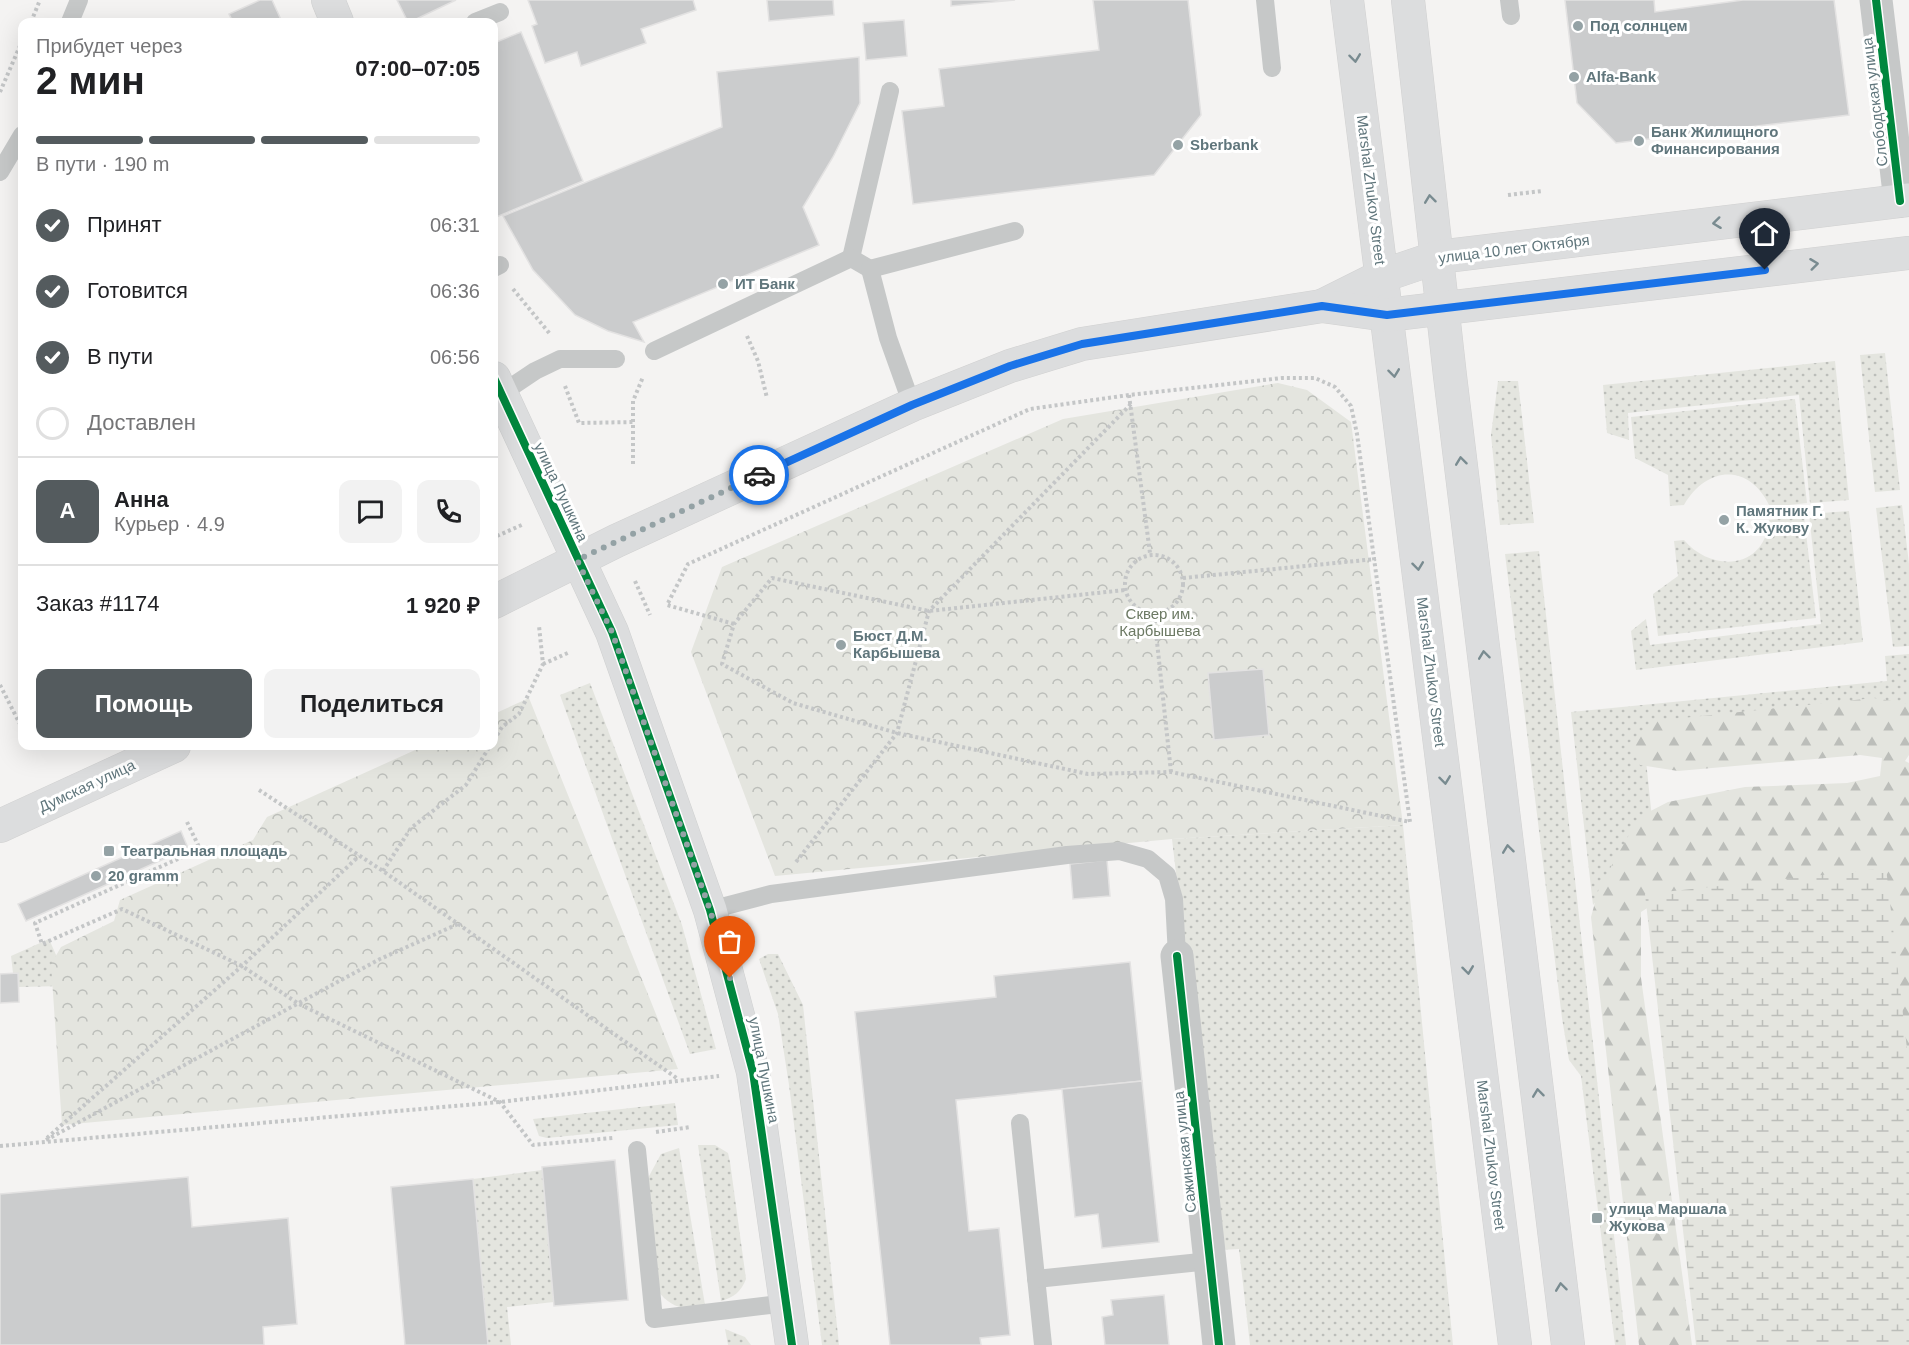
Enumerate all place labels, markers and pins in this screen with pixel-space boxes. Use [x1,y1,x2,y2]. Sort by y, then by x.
place label: Под солнцем [1590,17,1688,34]
marker: Под солнцем [1571,19,1585,33]
place label: Alfa-Bank [1586,68,1657,85]
marker: Alfa-Bank [1567,70,1581,84]
place label: Банк Жилищного Финансирования [1651,123,1780,157]
marker: Банк Жилищного Финансирования [1632,134,1646,148]
place label: Sberbank [1190,136,1259,153]
marker: Sberbank [1171,138,1185,152]
pin [1739,208,1790,270]
place label: ИТ Банк [735,275,795,292]
marker: ИТ Банк [716,277,730,291]
place label: Памятник Г. К. Жукову [1736,502,1823,536]
marker: Памятник Г. К. Жукову [1717,513,1731,527]
place label: Бюст Д.М. Карбышева [853,627,941,661]
marker: Бюст Д.М. Карбышева [834,638,848,652]
place label: Театральная площадь [121,842,288,859]
marker: Театральная площадь [102,844,116,858]
place label: 20 gramm [108,867,179,884]
marker: 20 gramm [89,869,103,883]
pin [704,916,755,978]
place label: улица Маршала Жукова [1608,1200,1727,1234]
marker: улица Маршала Жукова [1590,1211,1604,1225]

